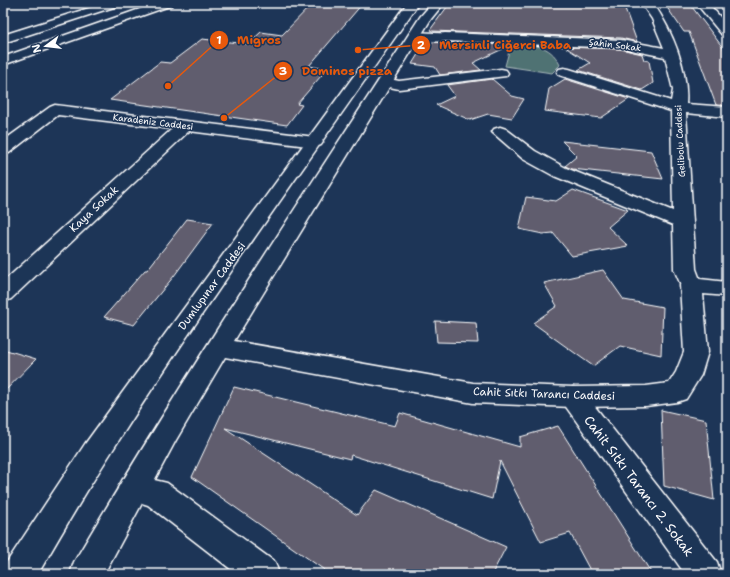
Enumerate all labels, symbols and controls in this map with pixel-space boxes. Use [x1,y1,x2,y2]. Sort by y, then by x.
north arrow [26,26,66,66]
callout: Migros [209,28,289,52]
text: 1 [216,32,222,48]
text: Migros [237,32,281,48]
callout: Mersinli Ciğerci Baba [411,33,579,57]
street label: Şahin Sokak [588,36,642,54]
text: 2 [417,37,426,53]
text: Mersinli Ciğerci Baba [439,37,572,53]
text: N [28,42,45,55]
callout: Dominos pizza [273,59,400,83]
text: 3 [279,63,287,79]
text: Dominos pizza [302,63,393,79]
street label: Gelibolu Caddesi [672,105,688,177]
street label: Karadeniz Caddesi [112,111,194,133]
street label: Kaya Sokak [66,182,122,236]
street label: Dumlupınar Caddesi [175,239,249,333]
street label: Cahit Sıtkı Tarancı Caddesi [473,384,615,404]
street label: Cahit Sıtkı Tarancı 2. Sokak [580,412,698,560]

